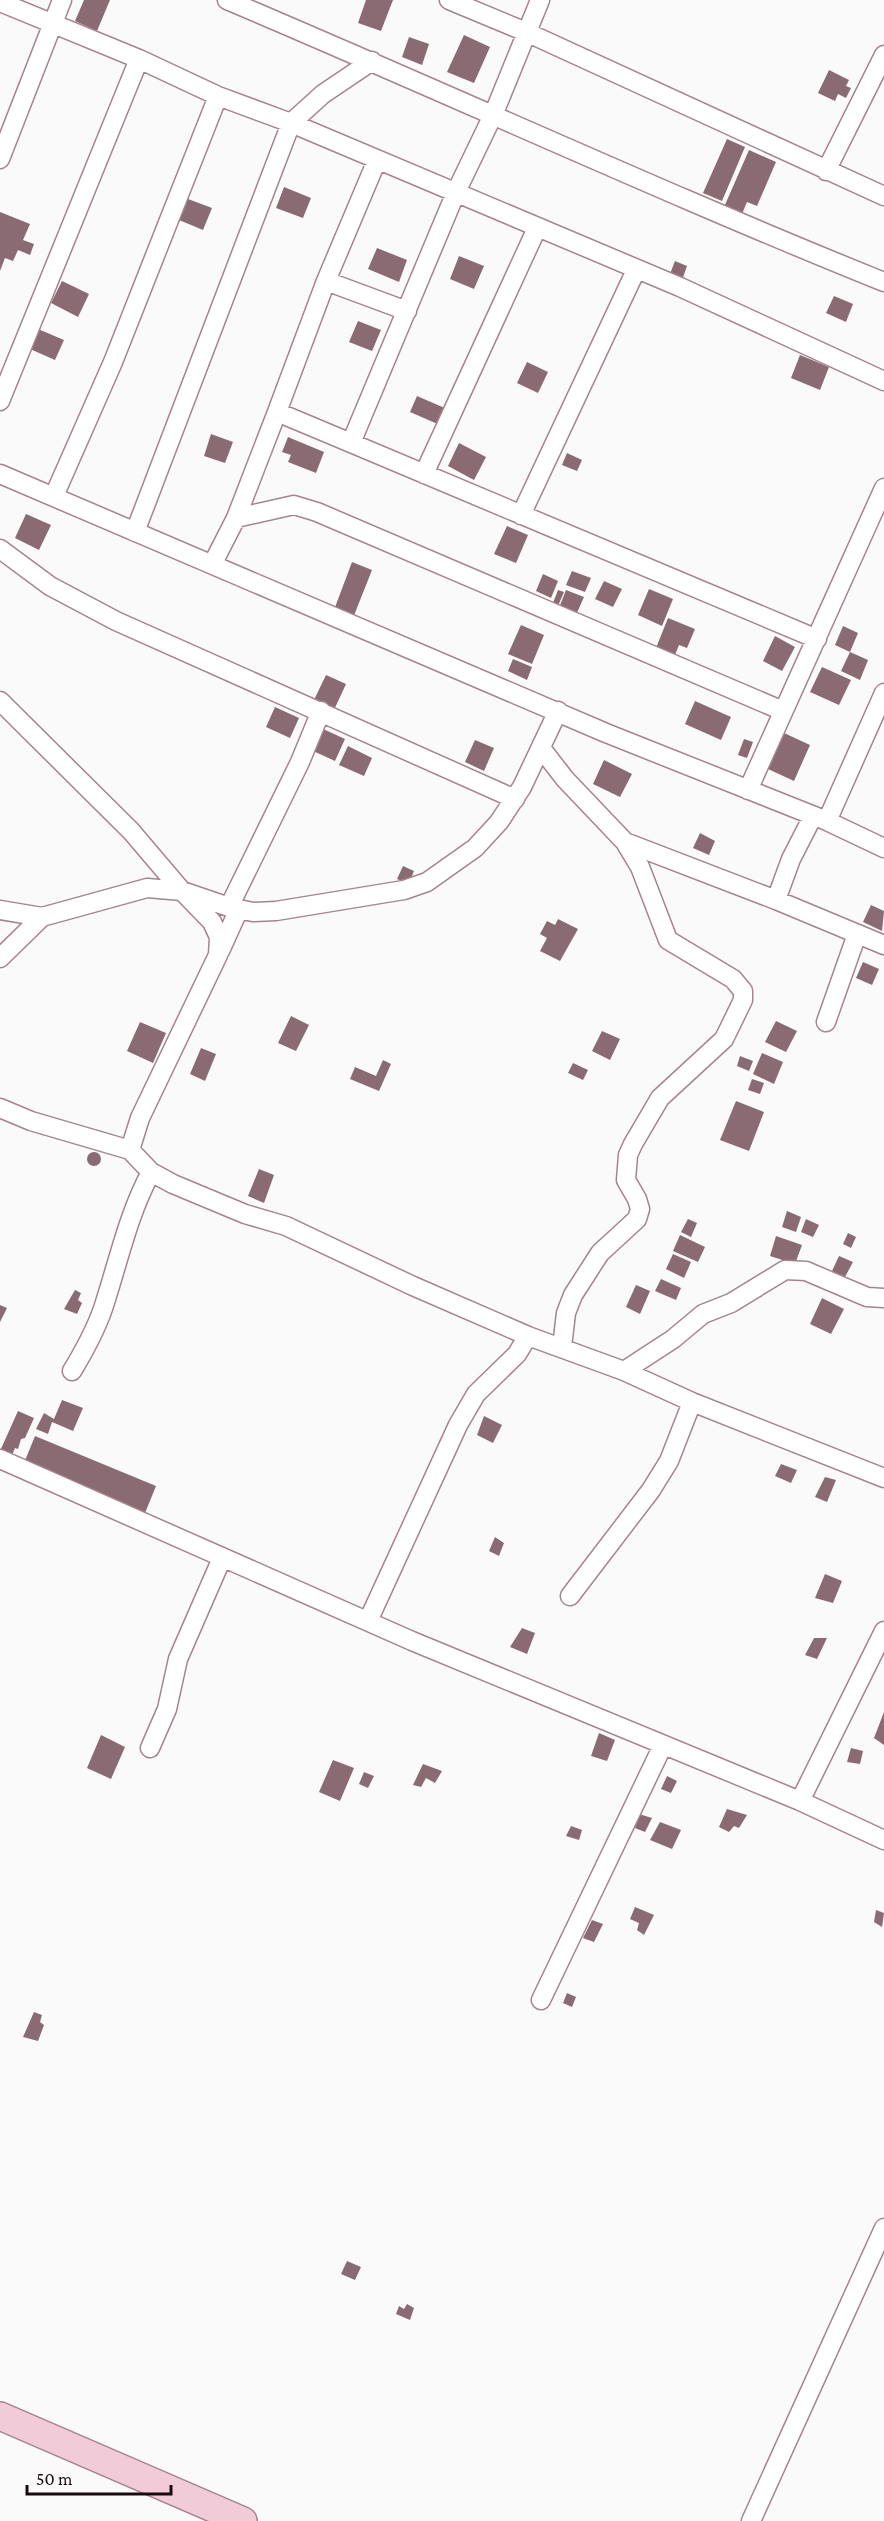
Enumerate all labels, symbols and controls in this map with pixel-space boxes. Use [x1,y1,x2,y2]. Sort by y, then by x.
scale bar [27,2458,171,2496]
text: 50 m [36,2469,73,2489]

